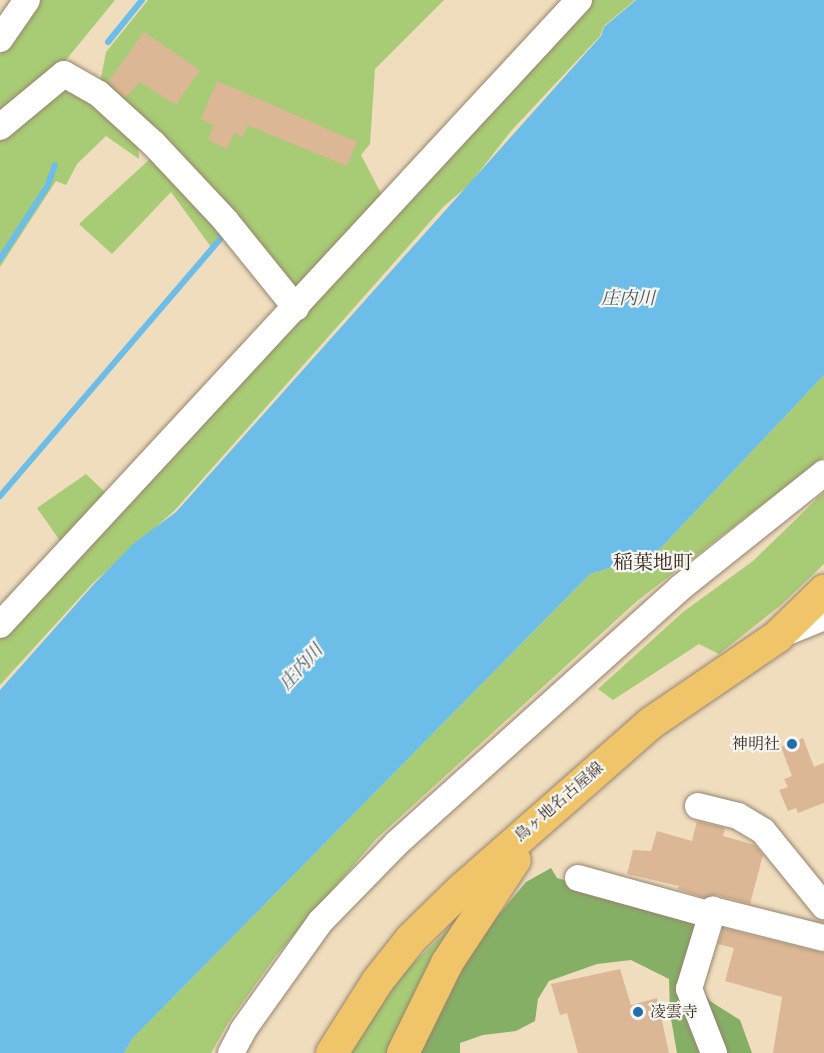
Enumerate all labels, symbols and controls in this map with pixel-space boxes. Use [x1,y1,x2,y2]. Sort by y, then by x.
water label: 庄内川 [601,287,655,309]
district label: 稲葉地町 [613,550,693,574]
water label: 庄内川 [275,640,327,694]
place label: 神明社 [732,734,780,754]
marker: 神明社 [785,737,799,751]
street label: 鳥ヶ地名古屋線 [510,758,608,846]
place label: 凌雲寺 [650,1002,698,1022]
marker: 凌雲寺 [631,1005,645,1019]

